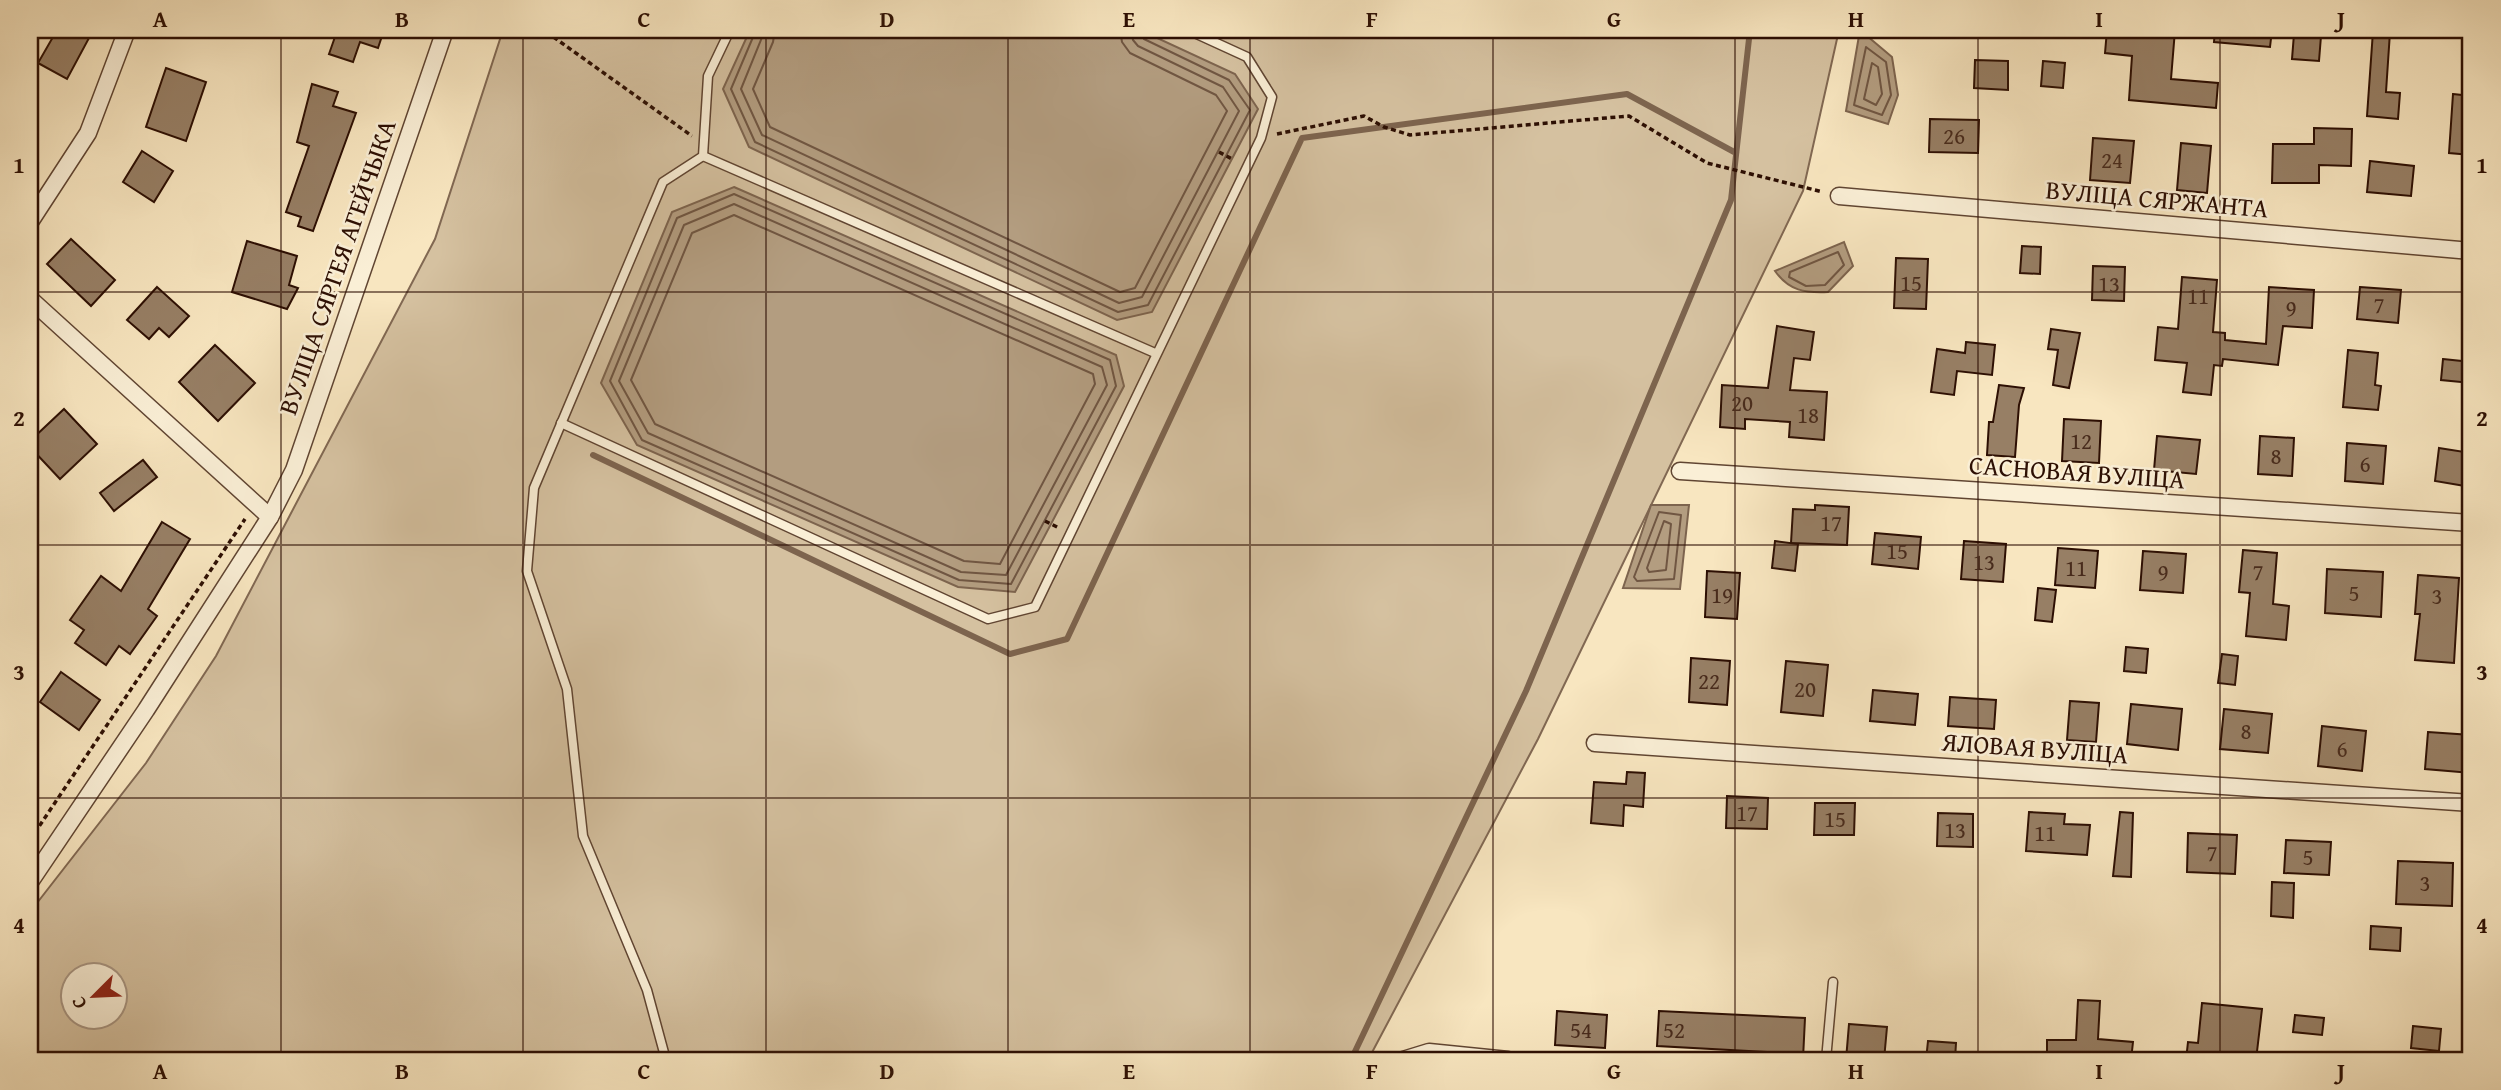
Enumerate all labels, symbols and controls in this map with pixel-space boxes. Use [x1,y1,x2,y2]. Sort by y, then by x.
text: A [153,2,168,35]
text: B [395,2,409,35]
text: C [637,2,651,35]
text: D [880,2,895,35]
text: E [1123,2,1135,35]
text: F [1366,2,1378,35]
text: G [1607,2,1621,35]
text: H [1848,2,1864,35]
text: I [2095,2,2103,35]
text: J [2333,2,2345,35]
street label: ВУЛІЦА СЯРГЕЯ АГЕЙЧЫКА [268,114,406,420]
house number: 26 [1943,119,1965,152]
house number: 24 [2101,143,2123,176]
text: 1 [13,148,25,181]
text: 1 [2476,148,2488,181]
street label: ВУЛІЦА СЯРЖАНТА [2044,169,2270,228]
house number: 15 [1900,266,1922,299]
house number: 13 [2098,267,2120,300]
house number: 11 [2187,279,2209,312]
house number: 7 [2373,288,2385,321]
house number: 9 [2285,291,2297,324]
house number: 20 [1731,386,1753,419]
house number: 18 [1797,398,1819,431]
text: 2 [13,401,25,434]
text: 2 [2476,401,2488,434]
house number: 12 [2070,424,2092,457]
house number: 8 [2270,439,2282,472]
street label: САСНОВАЯ ВУЛІЦА [1968,445,2186,499]
house number: 6 [2359,447,2371,480]
house number: 17 [1820,506,1842,539]
house number: 15 [1886,534,1908,567]
house number: 13 [1973,545,1995,578]
house number: 11 [2065,551,2087,584]
house number: 9 [2157,555,2169,588]
house number: 7 [2252,555,2264,588]
house number: 5 [2348,576,2360,609]
house number: 19 [1711,578,1733,611]
house number: 3 [2431,579,2443,612]
text: 3 [13,655,25,688]
text: 3 [2476,655,2488,688]
house number: 22 [1698,664,1720,697]
house number: 20 [1794,672,1816,705]
house number: 8 [2240,714,2252,747]
street label: ЯЛОВАЯ ВУЛІЦА [1940,721,2130,773]
house number: 6 [2336,732,2348,765]
house number: 17 [1736,796,1758,829]
house number: 15 [1824,802,1846,835]
house number: 13 [1944,813,1966,846]
house number: 11 [2034,816,2056,849]
house number: 7 [2206,836,2218,869]
house number: 5 [2302,840,2314,873]
house number: 3 [2419,866,2431,899]
text: 4 [13,908,25,941]
text: 4 [2476,908,2488,941]
north arrow [60,960,130,1030]
text: С [63,992,93,1014]
house number: 54 [1570,1013,1592,1046]
house number: 52 [1663,1013,1685,1046]
text: A [153,1054,168,1087]
text: B [395,1054,409,1087]
text: C [637,1054,651,1087]
text: D [880,1054,895,1087]
text: E [1123,1054,1135,1087]
text: F [1366,1054,1378,1087]
text: G [1607,1054,1621,1087]
text: H [1848,1054,1864,1087]
text: I [2095,1054,2103,1087]
text: J [2333,1054,2345,1087]

